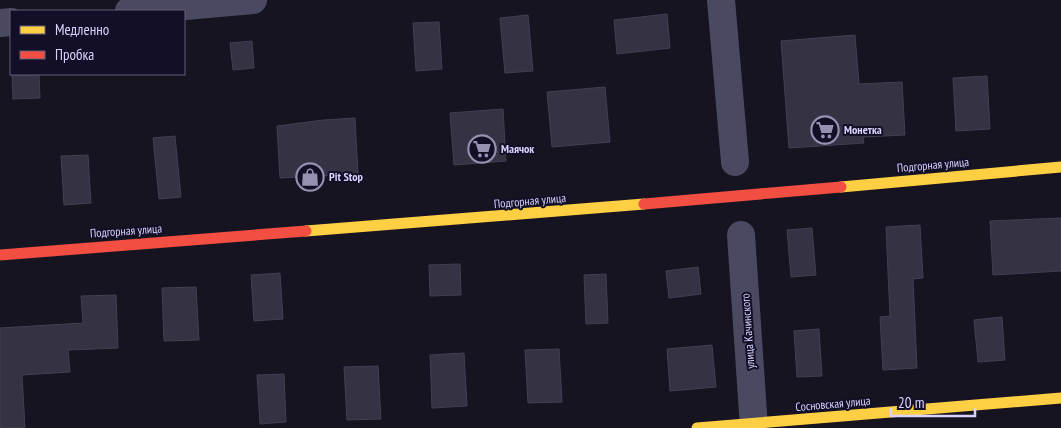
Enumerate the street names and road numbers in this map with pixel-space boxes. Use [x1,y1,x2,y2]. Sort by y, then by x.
street label: Подгорная улица [896,154,970,175]
street label: Подгорная улица [493,190,567,211]
street label: Подгорная улица [89,220,163,241]
street label: улица Качинского [737,293,758,369]
street label: Сосновская улица [795,393,871,414]

